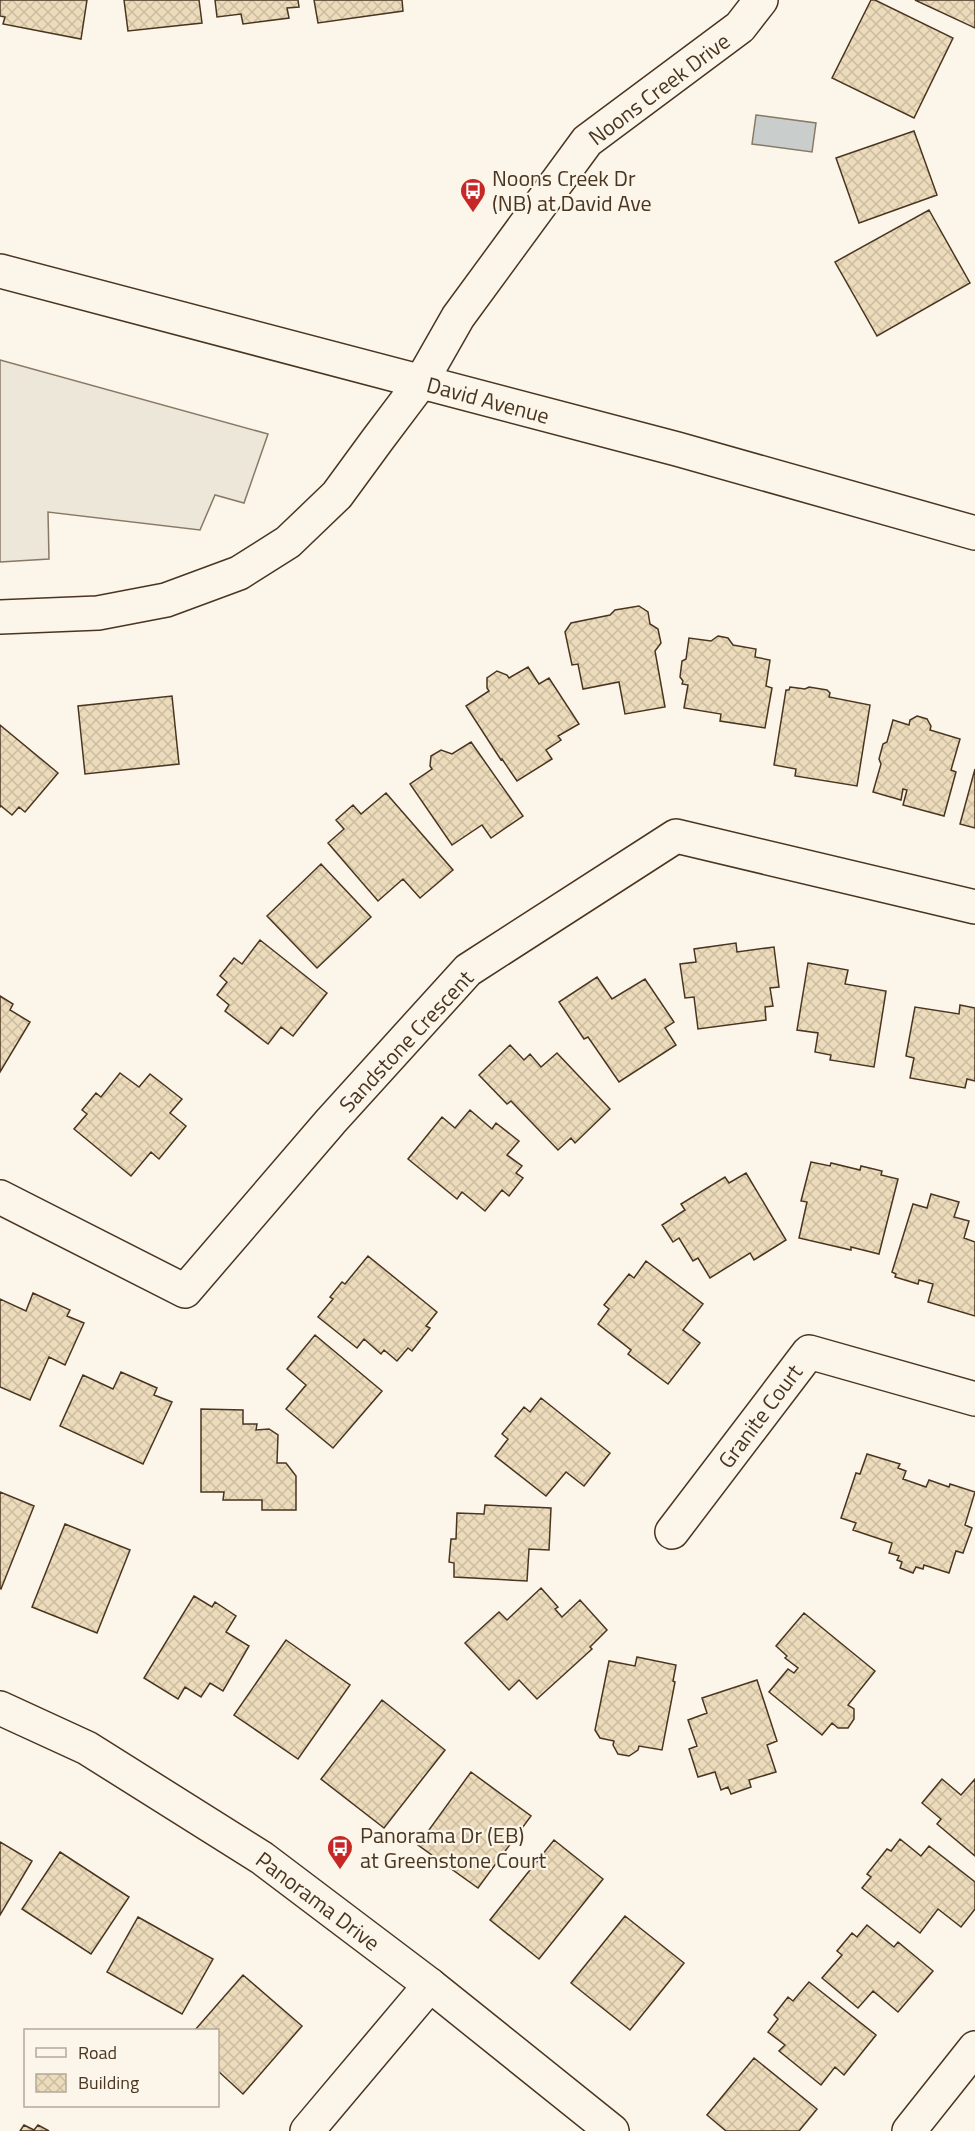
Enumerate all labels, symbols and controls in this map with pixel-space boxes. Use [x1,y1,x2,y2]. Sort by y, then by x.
street label: Noons Creek Drive [581,24,737,154]
place label: Noons Creek Dr (NB) at David Ave [492,161,652,220]
bus stop icon: Noons Creek Dr (NB) at David Ave [458,176,488,214]
street label: David Avenue [423,367,553,433]
street label: Sandstone Crescent [331,962,481,1120]
street label: Granite Court [709,1356,811,1475]
place label: Panorama Dr (EB) at Greenstone Court [360,1818,547,1877]
bus stop icon: Panorama Dr (EB) at Greenstone Court [325,1833,355,1871]
street label: Panorama Drive [249,1843,387,1959]
legend [24,2029,219,2107]
text: Road [78,2039,117,2066]
text: Building [78,2069,139,2096]

